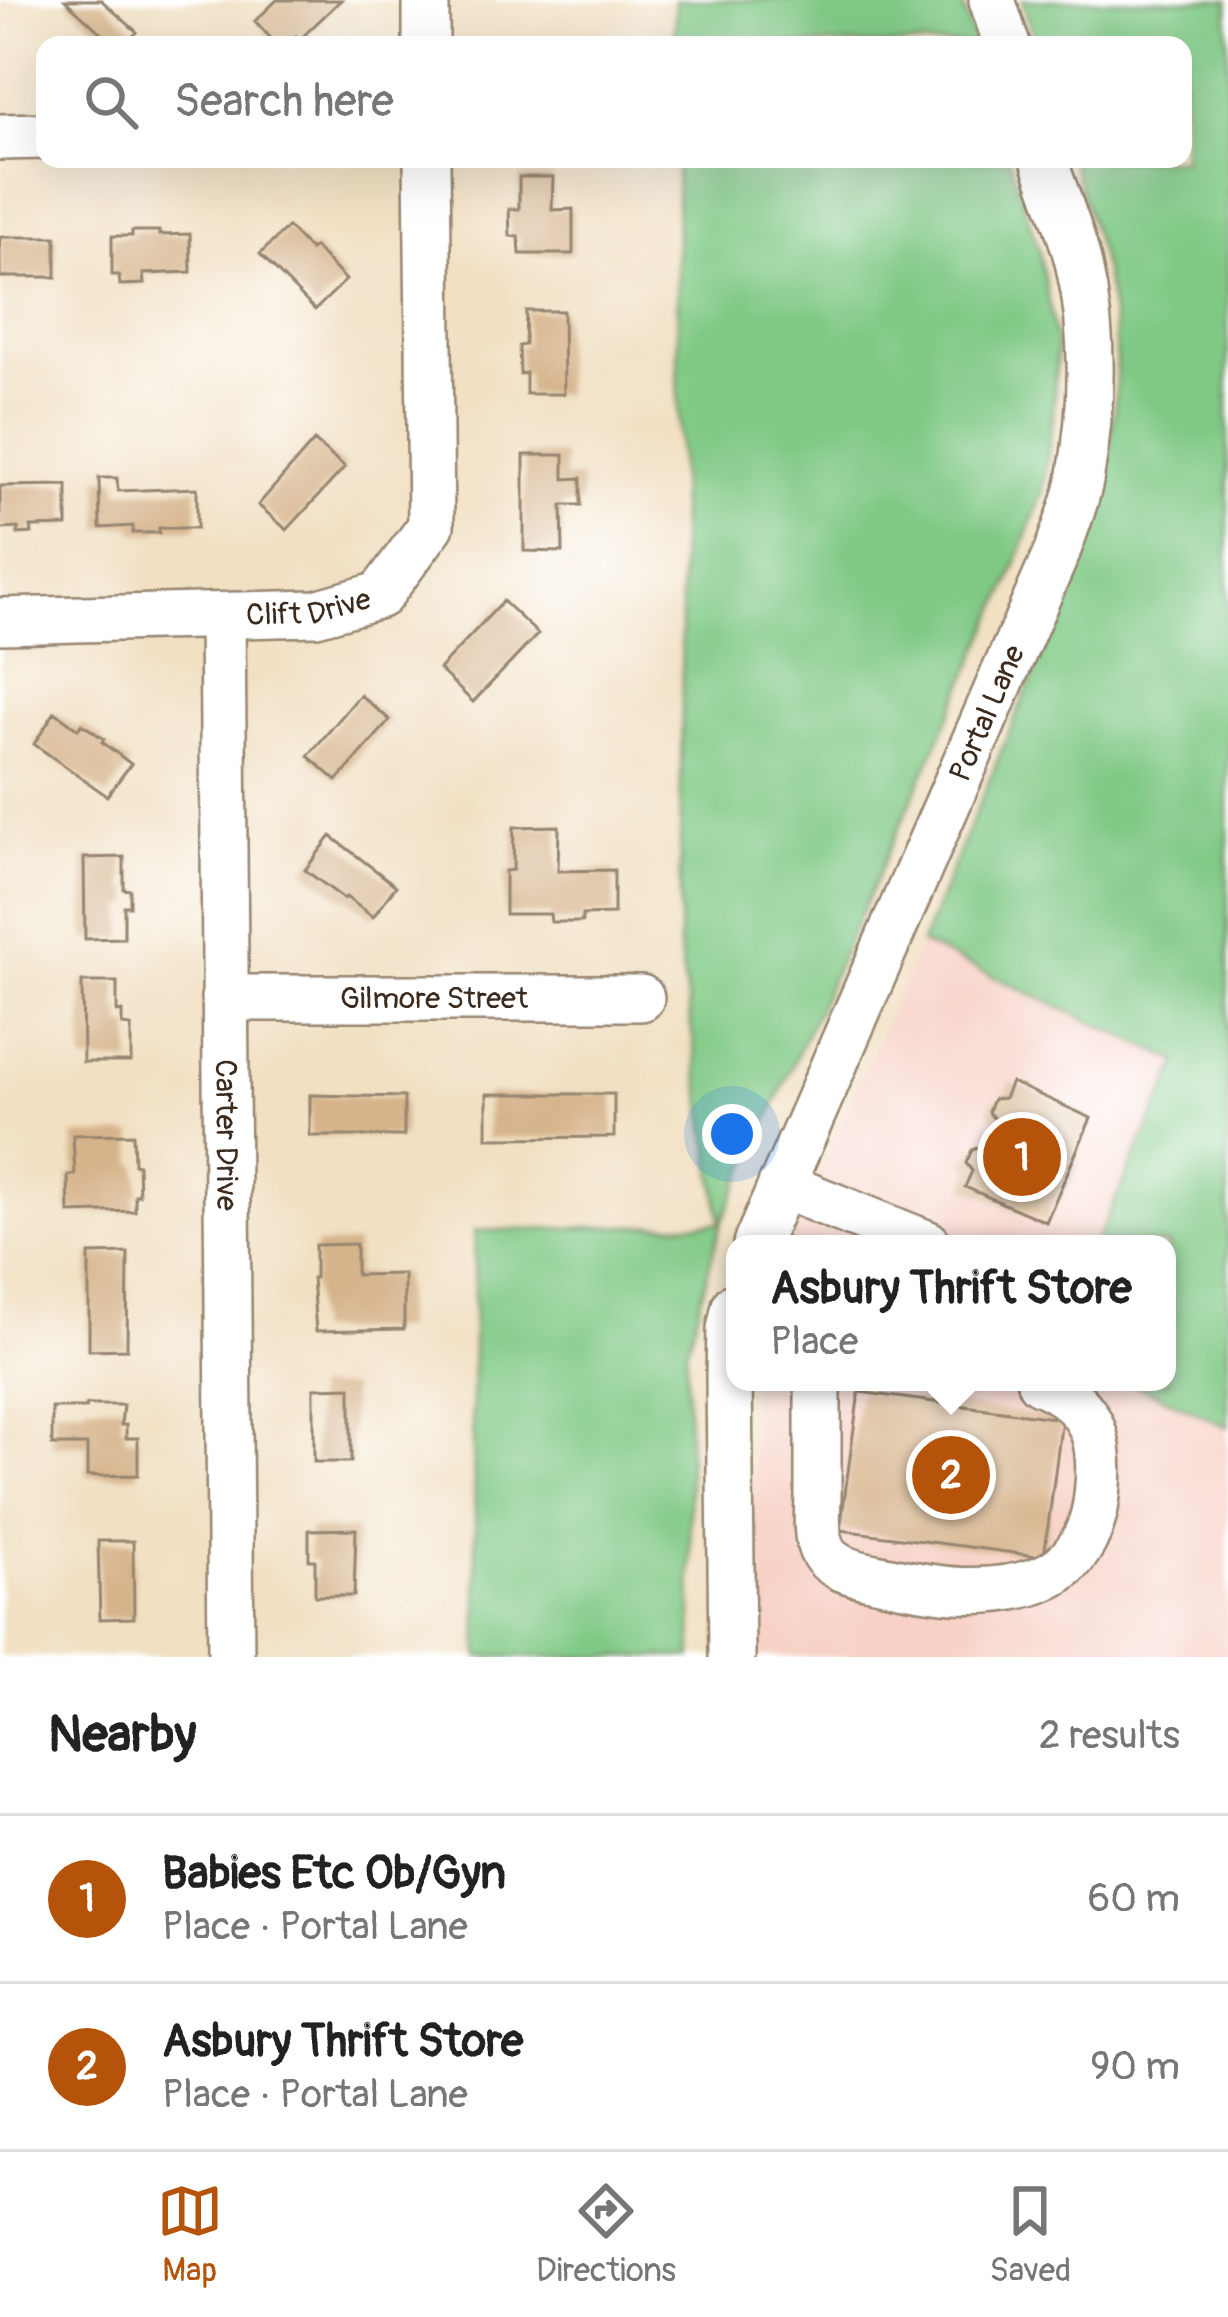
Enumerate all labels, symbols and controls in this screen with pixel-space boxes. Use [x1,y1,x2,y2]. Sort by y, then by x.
search box [36,36,1192,168]
icon: search [78,69,144,135]
text: Search here [174,74,394,130]
street label: Clift Drive [246,580,375,634]
street label: Portal Lane [942,639,1033,787]
street label: Gilmore Street [340,980,529,1017]
street label: Carter Drive [207,1059,245,1211]
your location [702,1104,762,1164]
pin: 1 [983,1112,1061,1202]
popup [726,1235,1176,1391]
text: Asbury Thrift Store [770,1261,1132,1317]
text: Place [770,1317,858,1366]
pin: 2 [912,1430,990,1520]
text: Nearby [48,1703,196,1767]
text: 2 results [1039,1711,1180,1760]
text: Babies Etc Ob/Gyn [162,1846,506,1902]
text: 1 [79,1874,95,1923]
text: 60 m [1088,1874,1180,1923]
text: Place · Portal Lane [162,1902,468,1951]
text: Asbury Thrift Store [162,2014,523,2070]
text: 2 [76,2042,98,2091]
text: 90 m [1090,2042,1180,2091]
text: Place · Portal Lane [162,2070,468,2119]
tab: Map [157,2178,223,2291]
tab: Directions [536,2178,676,2291]
tab: Saved [989,2178,1071,2291]

